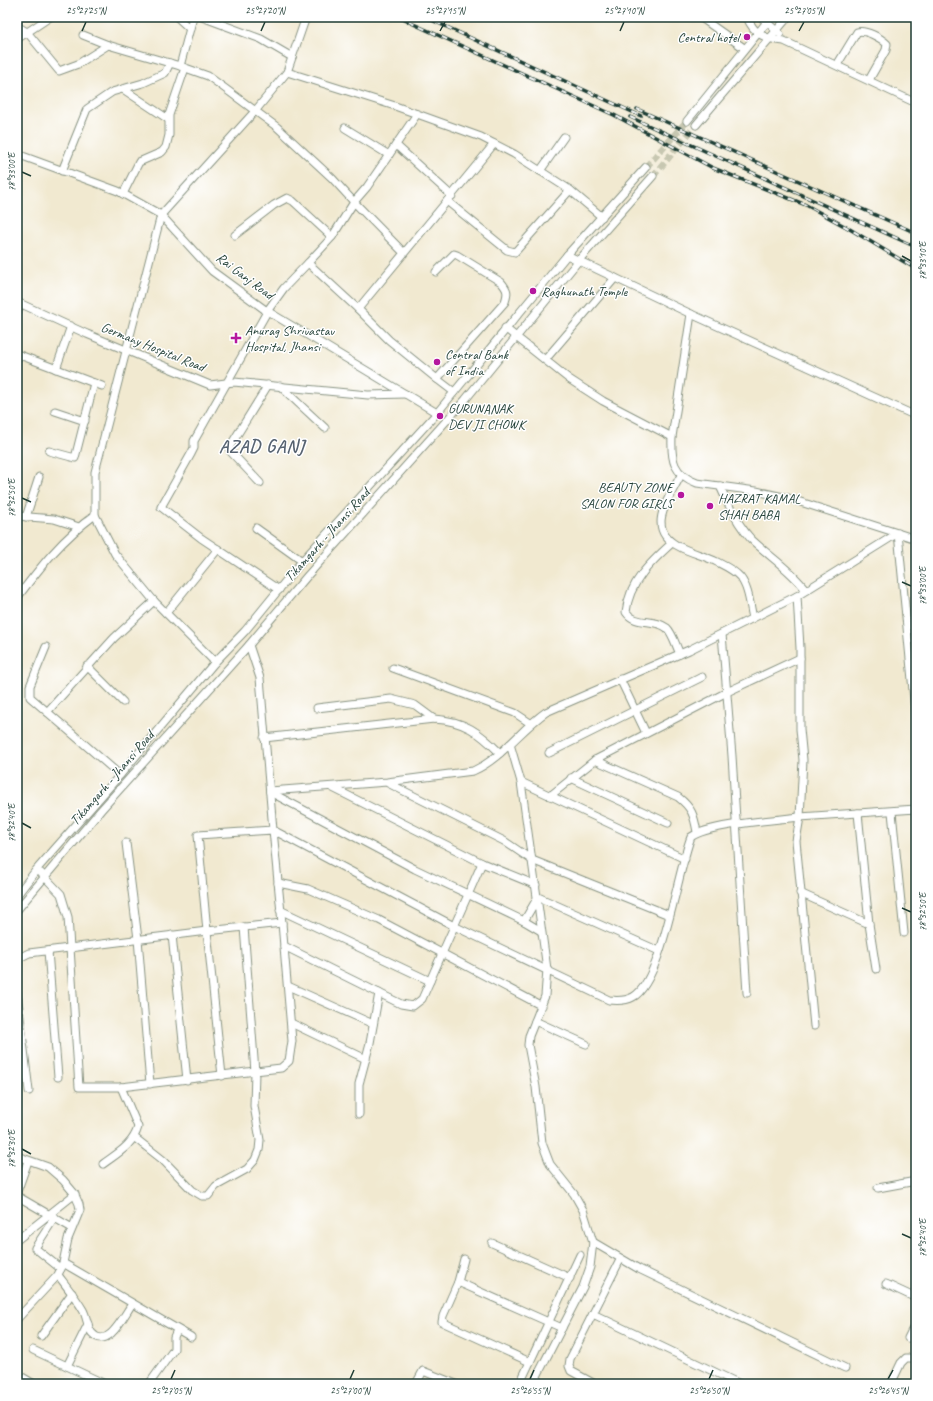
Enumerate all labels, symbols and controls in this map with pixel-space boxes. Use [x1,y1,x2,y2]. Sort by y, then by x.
text: 25°27'25"N [66,4,108,17]
text: 25°27'20"N [245,4,287,17]
text: 25°27'15"N [425,4,467,17]
text: 25°27'10"N [604,4,646,17]
text: 25°27'05"N [784,4,826,17]
place label: Central hotel [678,29,742,46]
marker: Central hotel [742,32,752,42]
text: 78°33'00"E [5,151,18,191]
text: 78°33'10"E [916,240,929,280]
street label: Rai Ganj Road [213,249,279,305]
place label: Raghunath Temple [541,283,629,300]
marker: Raghunath Temple [528,286,538,296]
street label: Germany Hospital Road [99,318,210,377]
place label: Anurag Shrivastav Hospital, Jhansi [245,322,335,355]
marker: Anurag Shrivastav Hospital, Jhansi [230,332,242,344]
place label: Central Bank of India [445,346,509,379]
marker: Central Bank of India [432,357,442,367]
place label: GURUNANAK DEV JI CHOWK [448,400,528,433]
marker: GURUNANAK DEV JI CHOWK [435,411,445,421]
district label: AZAD GANJ [219,435,307,457]
text: 78°32'50"E [5,477,18,517]
place label: BEAUTY ZONE SALON FOR GIRLS [580,479,675,512]
street label: Tikamgarh - Jhansi Road [281,483,375,585]
marker: BEAUTY ZONE SALON FOR GIRLS [676,490,686,500]
place label: HAZRAT KAMAL SHAH BABA [718,490,801,523]
marker: HAZRAT KAMAL SHAH BABA [705,501,715,511]
text: 78°33'00"E [916,565,929,605]
street label: Tikamgarh - Jhansi Road [66,725,159,829]
text: 78°32'40"E [5,802,18,842]
text: 78°32'50"E [916,891,929,931]
text: 78°32'30"E [5,1128,18,1168]
text: 78°32'40"E [916,1217,929,1257]
text: 25°27'05"N [151,1384,193,1397]
text: 25°27'00"N [330,1384,372,1397]
text: 25°26'55"N [510,1384,552,1397]
text: 25°26'50"N [689,1384,731,1397]
text: 25°26'45"N [868,1384,910,1397]

